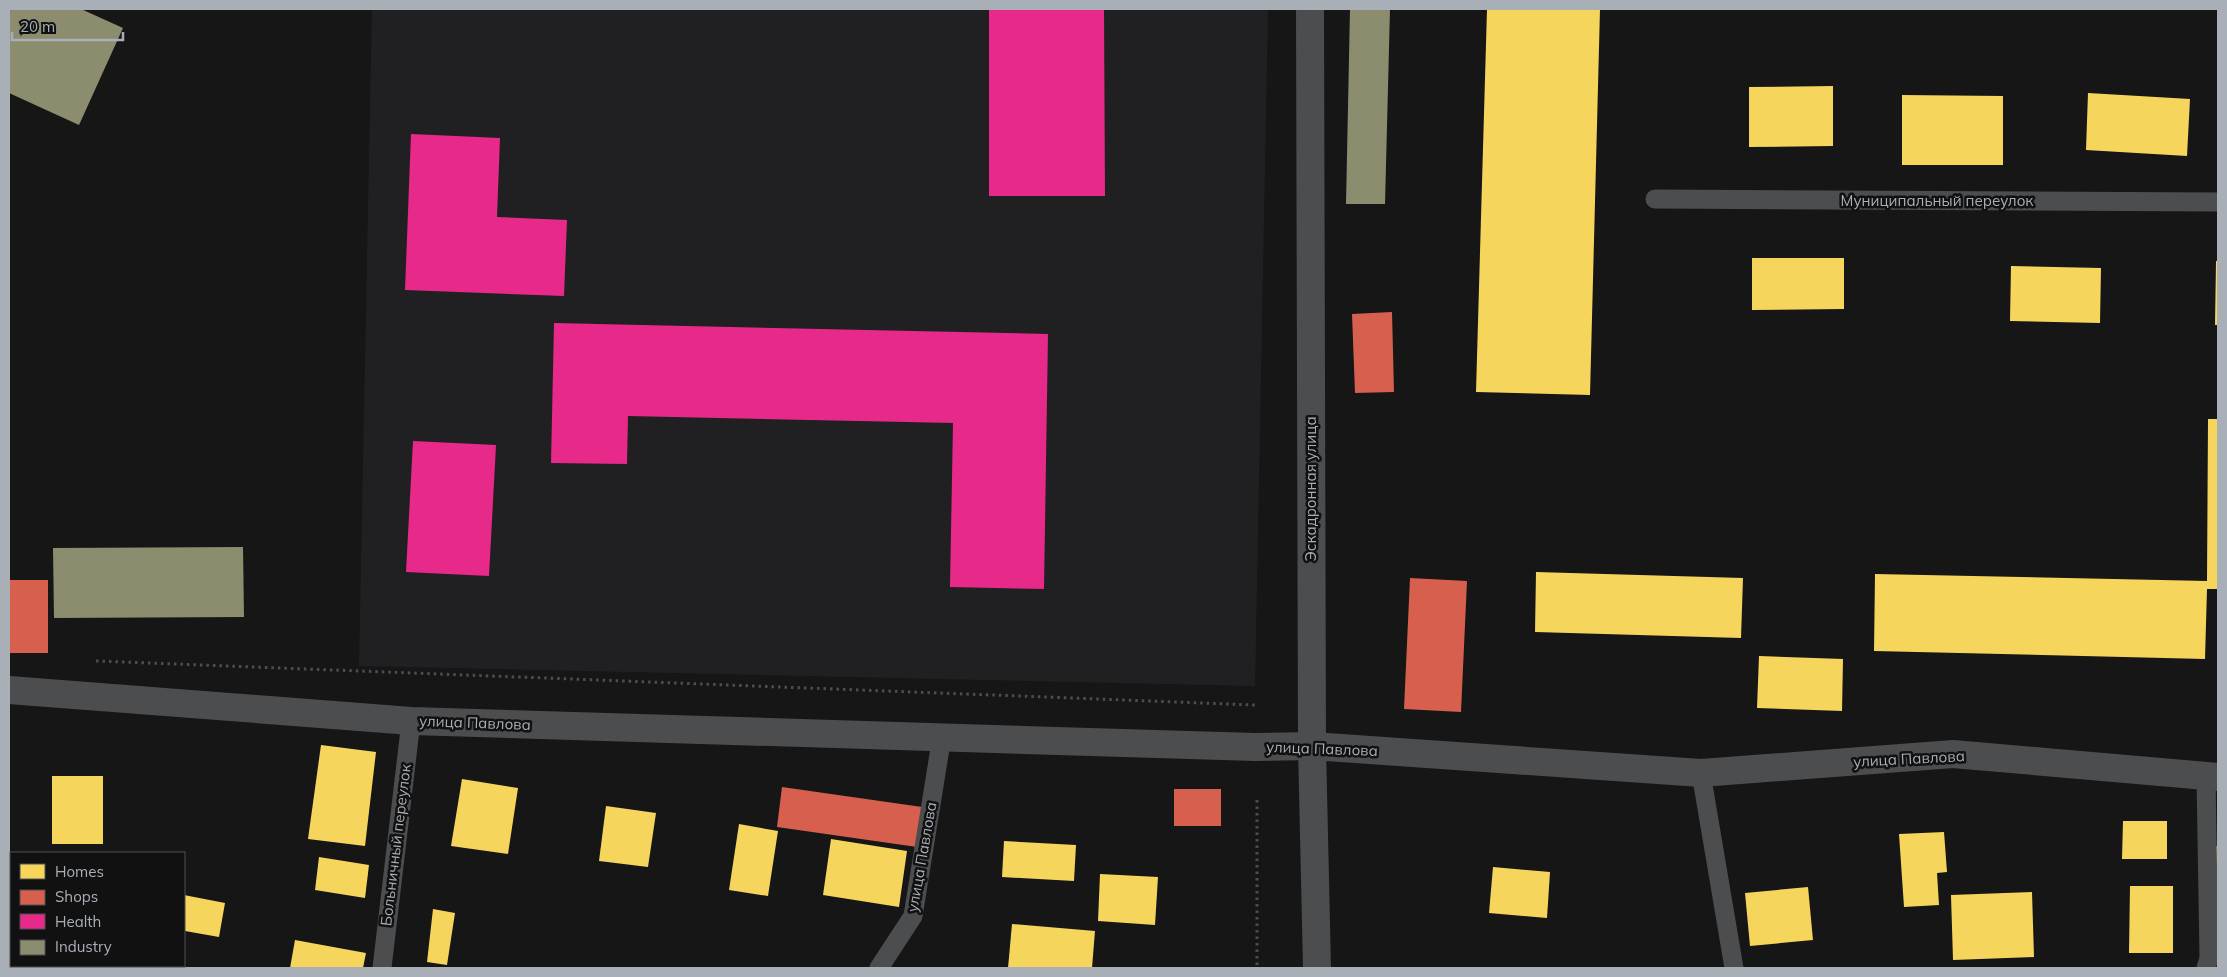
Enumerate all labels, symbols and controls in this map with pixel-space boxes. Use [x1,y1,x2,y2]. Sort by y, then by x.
scale bar [12,10,124,42]
text: 20 m [20,17,55,36]
street label: Муниципальный переулок [1841,191,2034,210]
street label: Эскадронная улица [1301,416,1320,562]
street label: улица Павлова [419,711,531,734]
street label: улица Павлова [1266,737,1378,760]
street label: улица Павлова [1853,746,1965,771]
street label: Больничный переулок [376,762,415,927]
street label: улица Павлова [902,800,941,914]
legend [10,852,185,967]
text: Homes [55,862,104,881]
text: Shops [55,887,98,906]
text: Health [55,912,101,931]
text: Industry [55,937,112,956]

